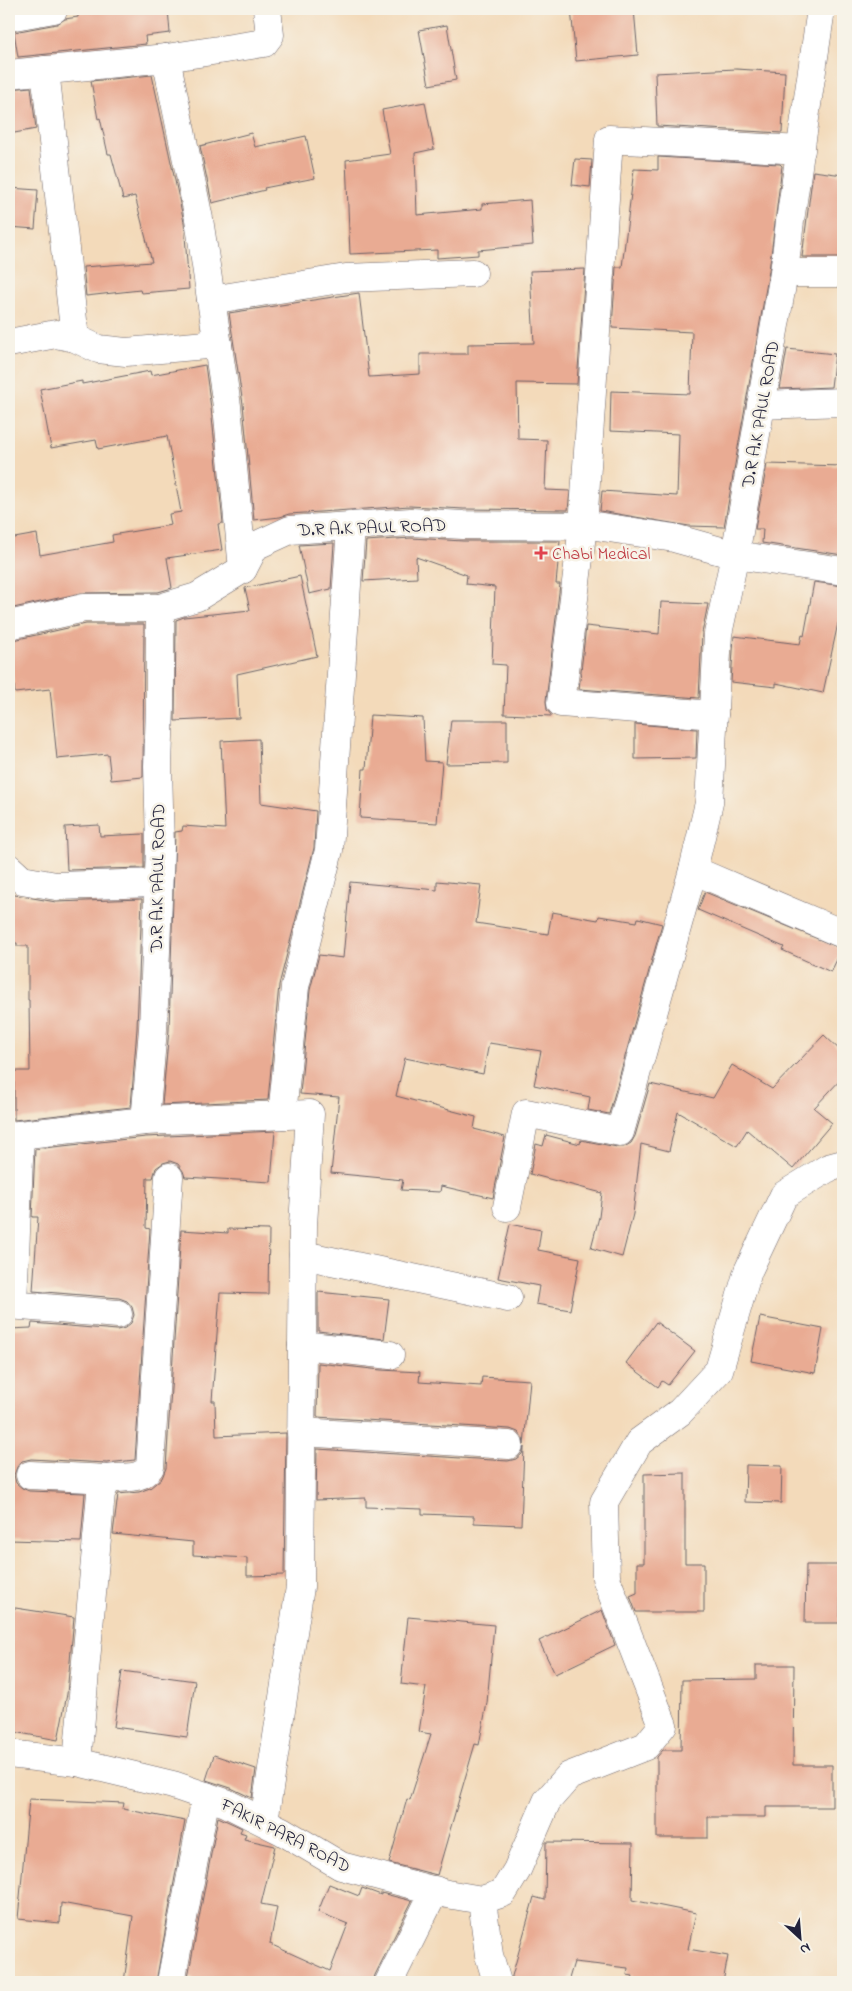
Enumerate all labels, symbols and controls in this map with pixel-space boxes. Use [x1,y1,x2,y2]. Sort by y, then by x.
street label: D.R A.K PAUL ROAD [736,339,788,491]
street label: D.R A.K PAUL ROAD [296,513,447,545]
place label: Chabi Medical [552,542,650,568]
marker: Chabi Medical [534,546,548,560]
street label: D.R A.K PAUL ROAD [145,804,173,954]
street label: FAKIR PARA ROAD [215,1792,354,1881]
north arrow [774,1914,824,1964]
text: N [796,1937,814,1960]

